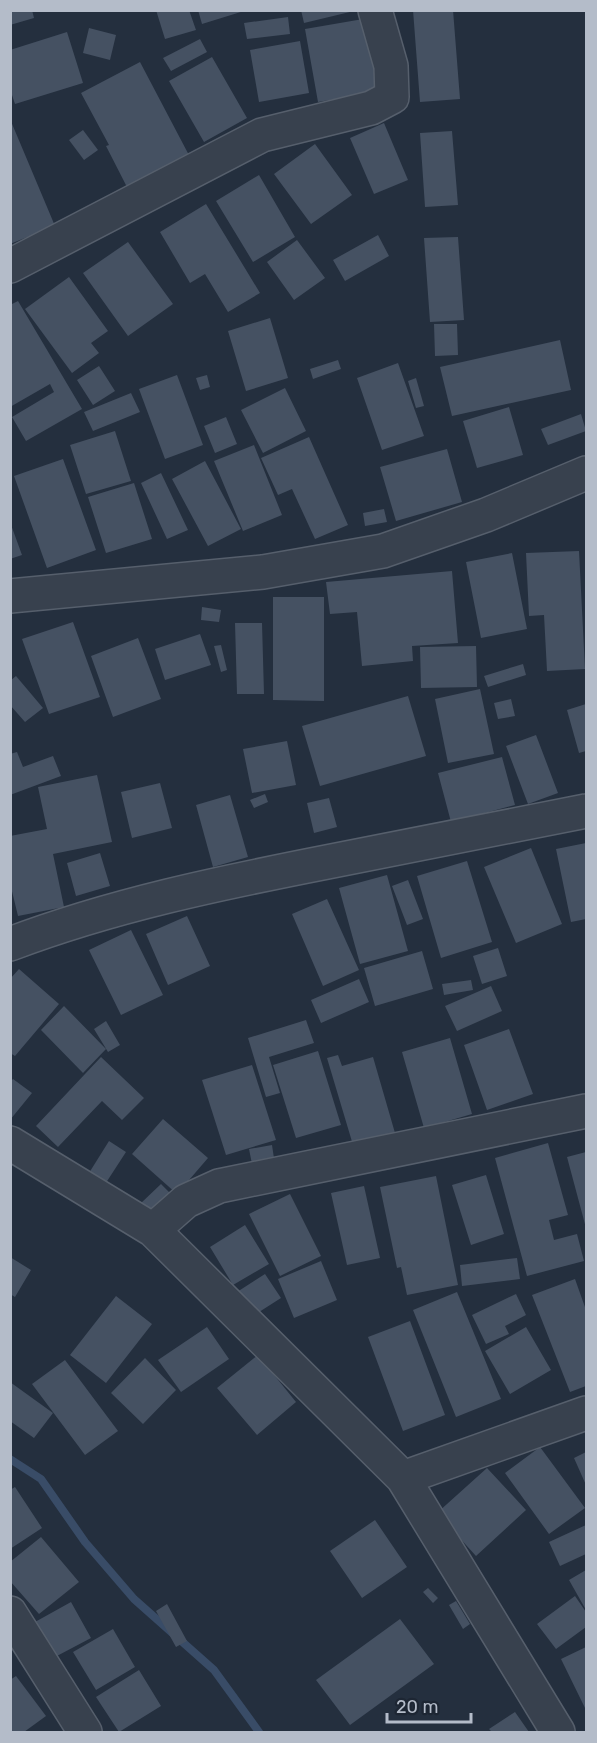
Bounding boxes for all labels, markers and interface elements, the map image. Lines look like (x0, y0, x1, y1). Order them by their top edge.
scale bar (387, 1686, 471, 1724)
text: 20 m (396, 1696, 438, 1718)

